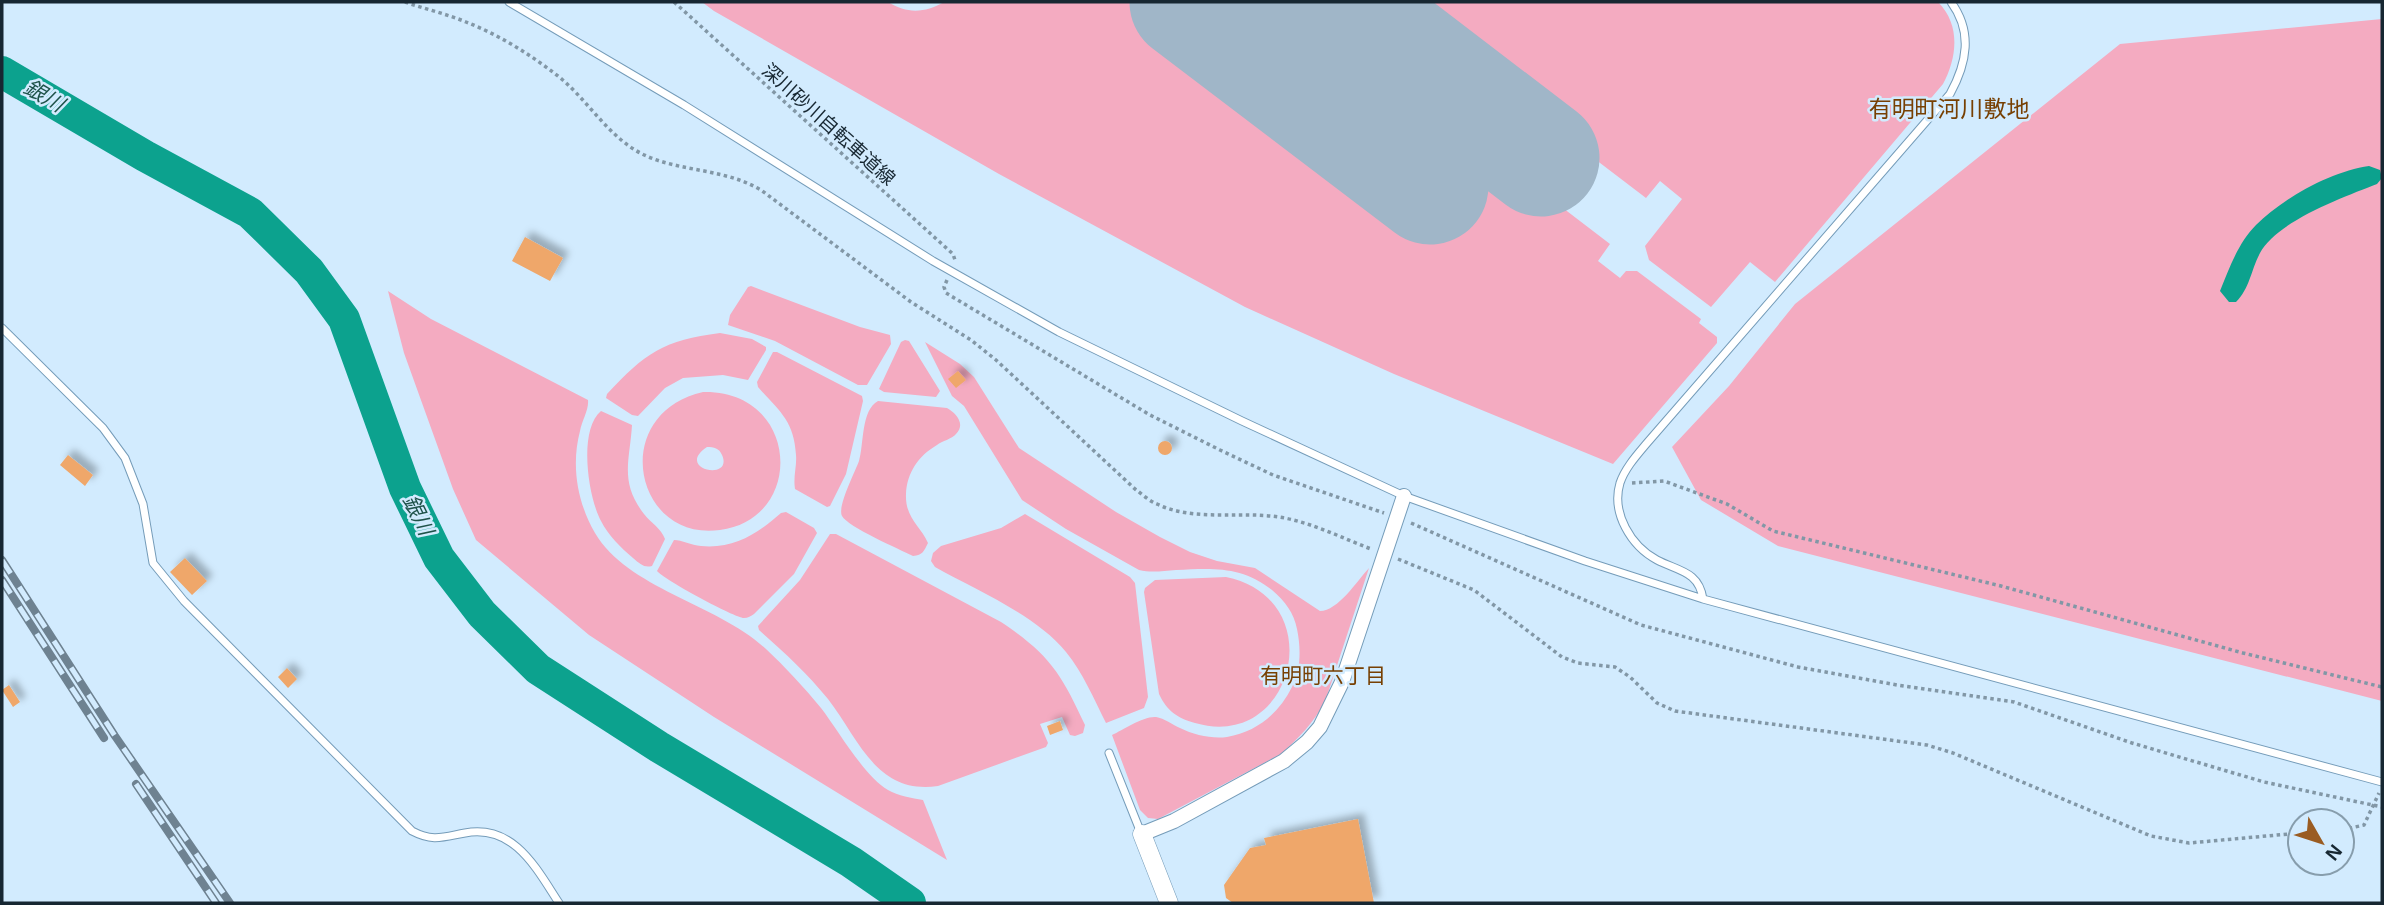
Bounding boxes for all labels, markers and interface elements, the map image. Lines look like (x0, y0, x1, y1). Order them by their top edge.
street label: 深川砂川自転車道線 (758, 59, 899, 189)
water label: 銀川 (20, 75, 70, 117)
district label: 有明町河川敷地 (1869, 96, 2030, 122)
water label: 銀川 (399, 491, 439, 540)
district label: 有明町六丁目 (1260, 664, 1386, 687)
north arrow (2286, 807, 2356, 877)
text: N (2321, 840, 2346, 864)

